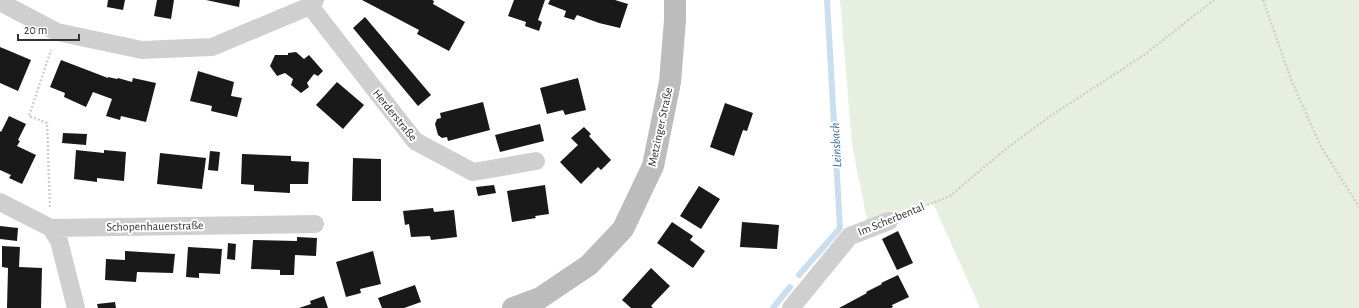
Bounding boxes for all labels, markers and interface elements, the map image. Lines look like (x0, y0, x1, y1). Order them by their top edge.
scale bar (18, 16, 79, 42)
text: 20 m (24, 24, 47, 36)
street label: Metzinger Straße (646, 86, 674, 168)
street label: Herderstraße (371, 87, 419, 143)
water label: Leinsbach (829, 122, 844, 168)
street label: Im Scherbental (856, 200, 926, 238)
street label: Schopenhauerstraße (106, 219, 204, 233)

